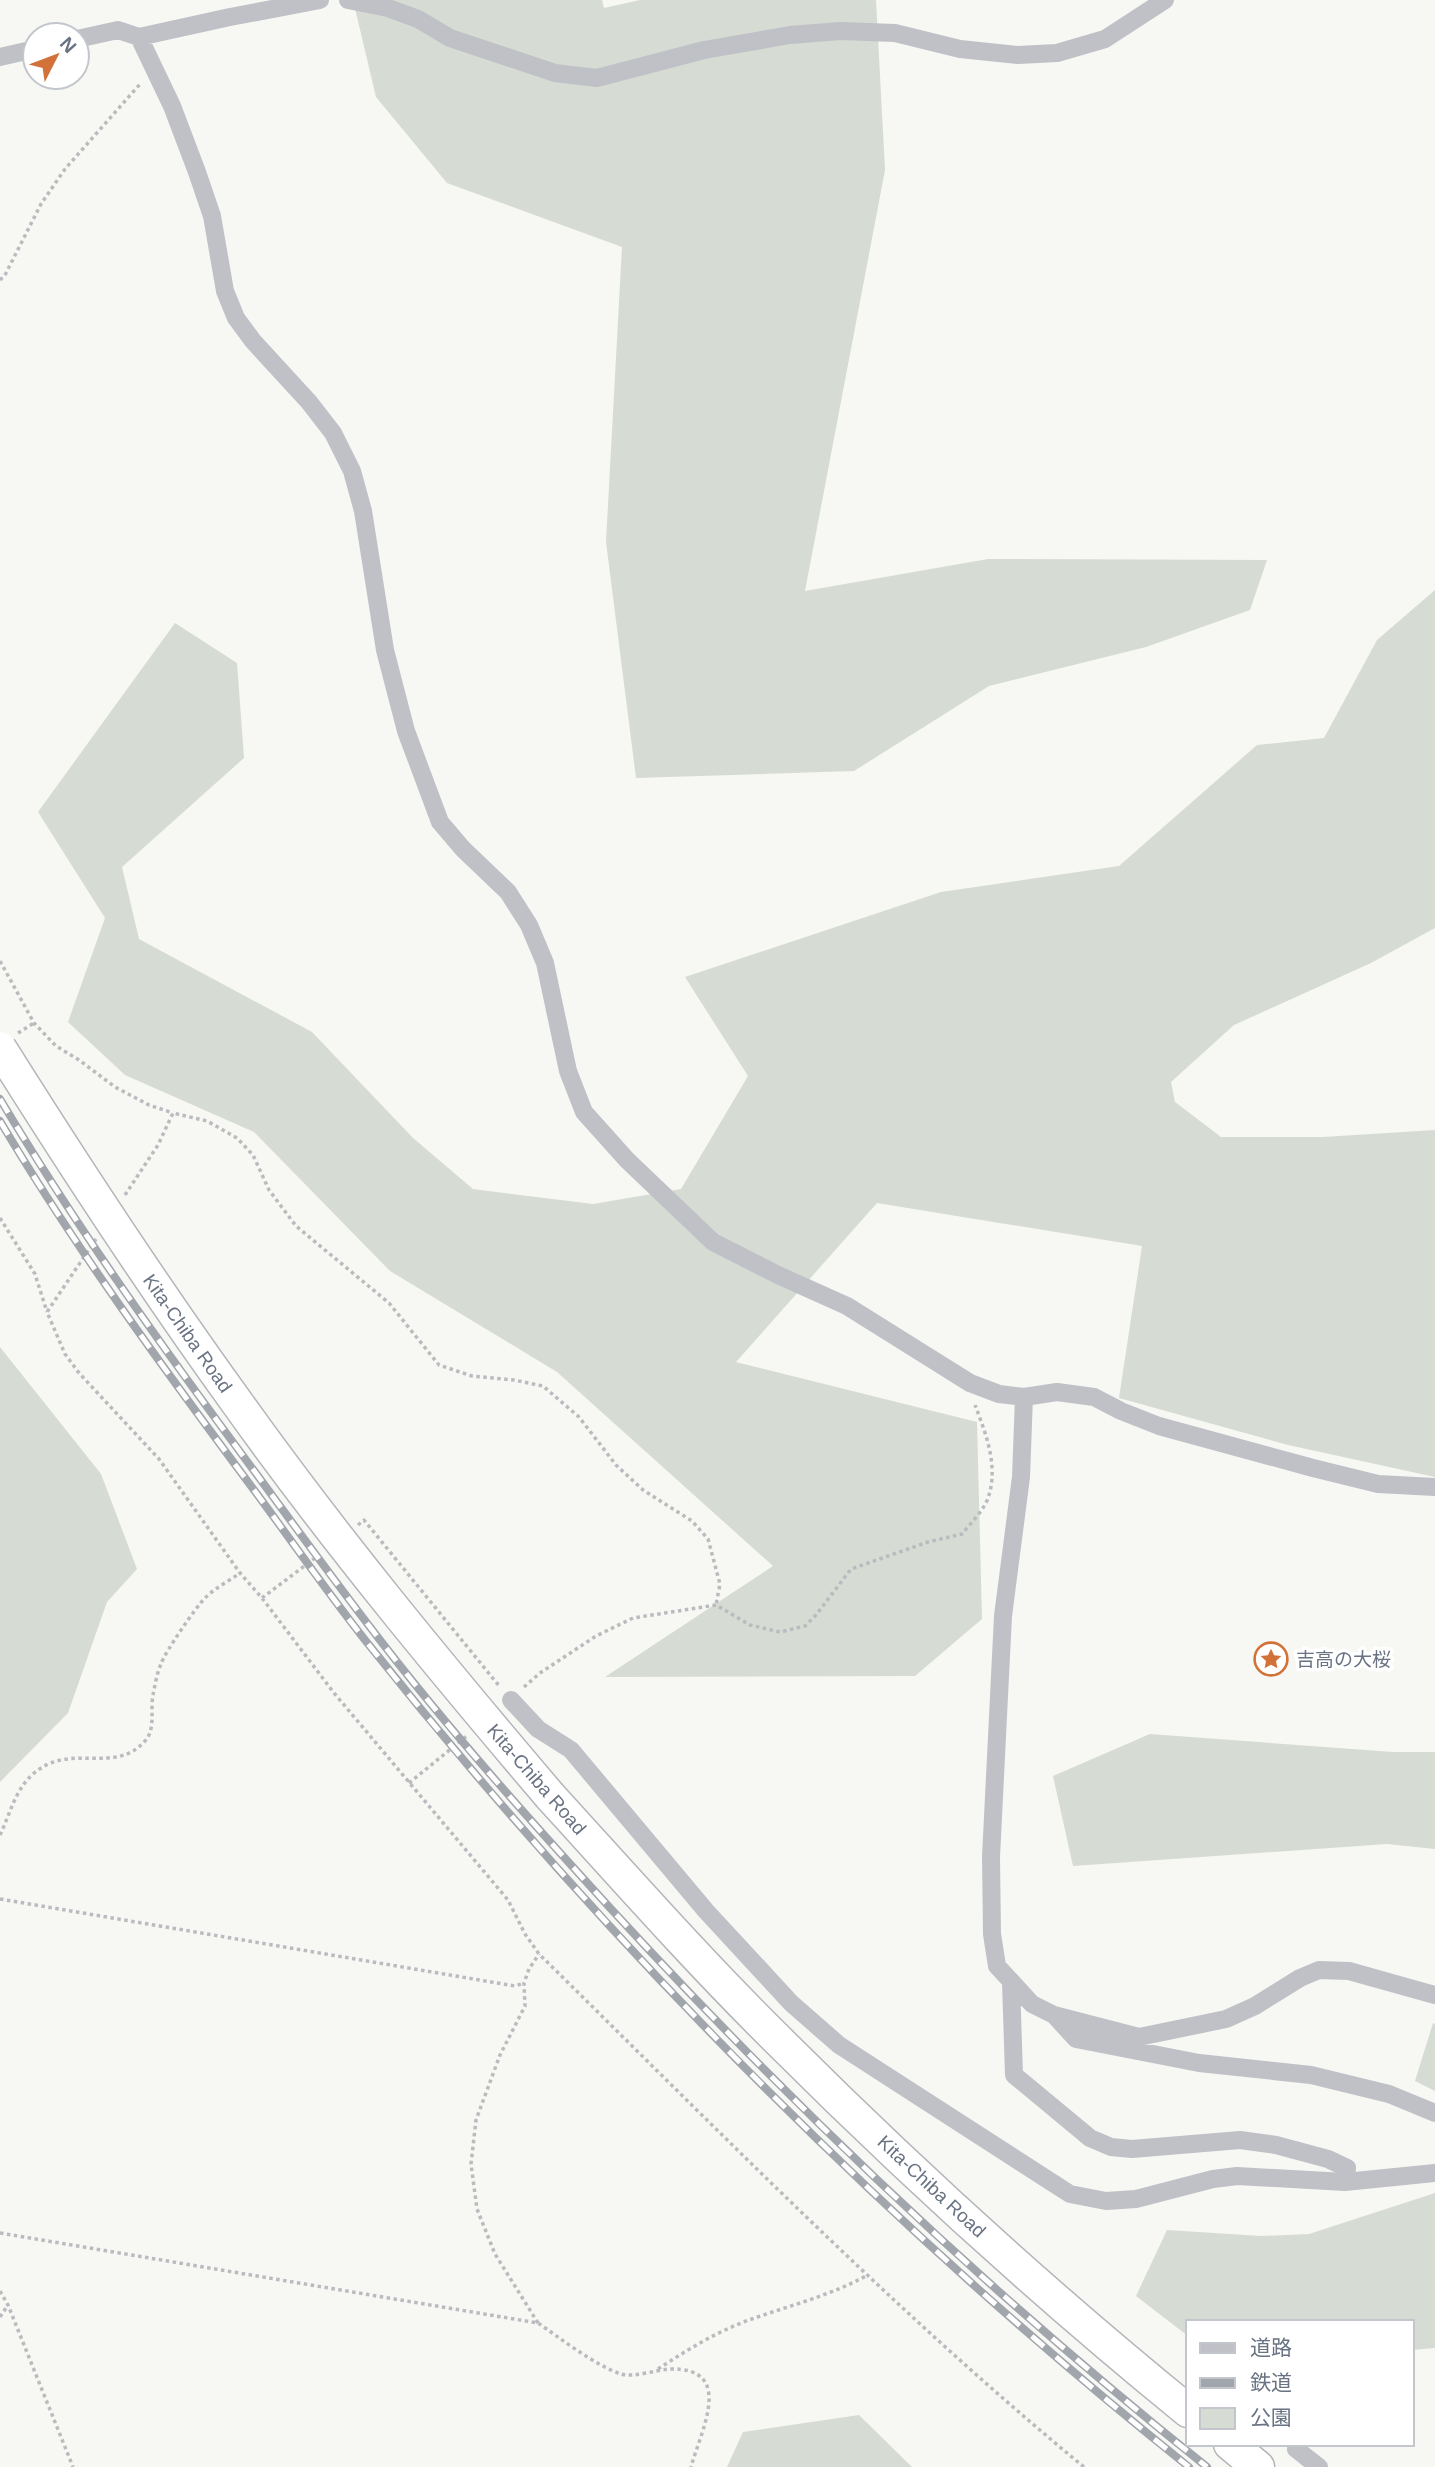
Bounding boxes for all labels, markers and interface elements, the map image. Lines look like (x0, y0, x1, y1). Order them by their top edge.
north arrow (21, 21, 91, 91)
text: N (56, 33, 81, 57)
street label: Kita-Chiba Road (139, 1270, 236, 1396)
place icon: 吉高の大桜 (1252, 1640, 1290, 1678)
place label: 吉高の大桜 (1296, 1649, 1391, 1670)
street label: Kita-Chiba Road (483, 1720, 590, 1839)
street label: Kita-Chiba Road (874, 2131, 990, 2242)
legend (1186, 2320, 1414, 2446)
text: 道路 (1250, 2336, 1292, 2359)
text: 鉄道 (1250, 2371, 1292, 2394)
text: 公園 (1250, 2406, 1292, 2429)

